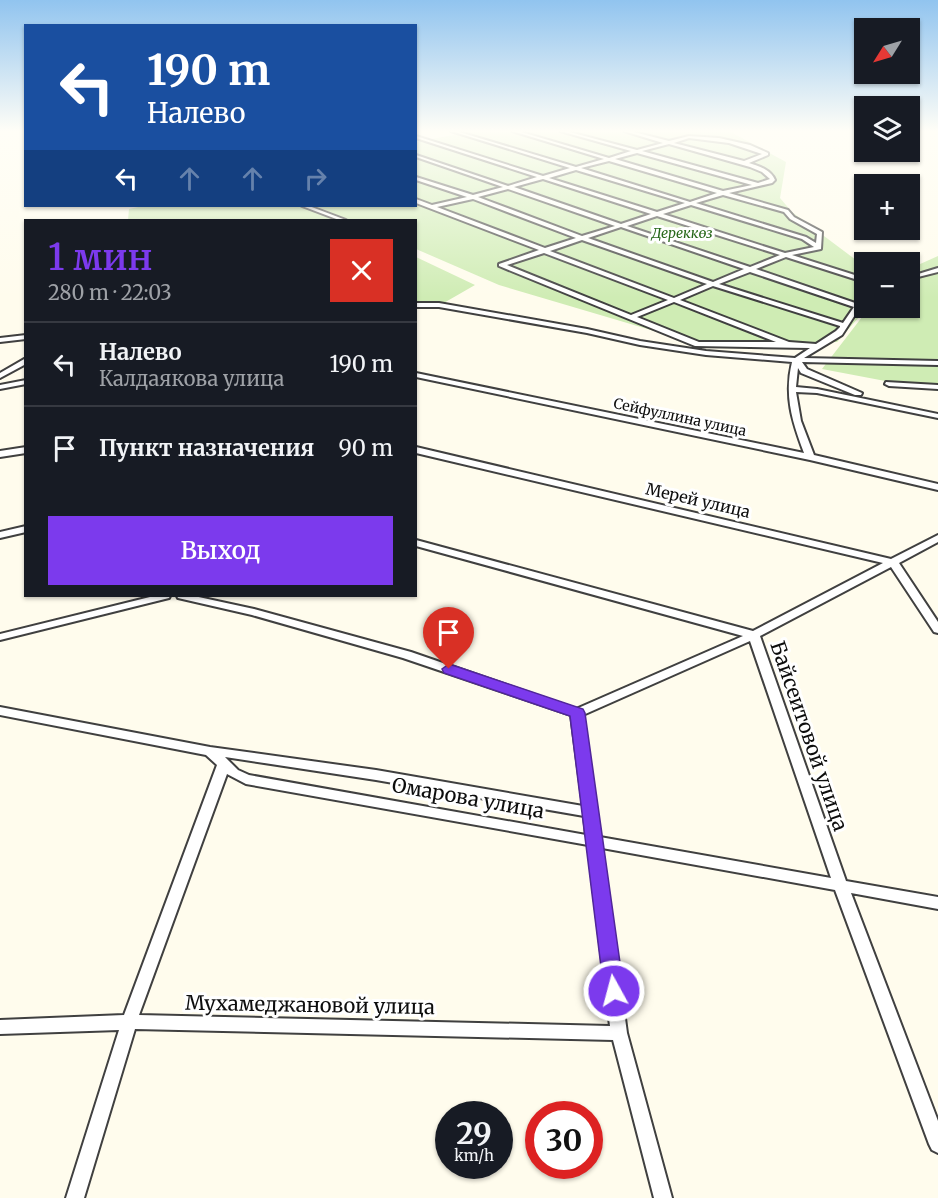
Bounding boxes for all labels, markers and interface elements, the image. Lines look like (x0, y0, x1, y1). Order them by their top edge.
north arrow (854, 18, 920, 84)
map controls (854, 18, 920, 318)
text: 190 m (147, 44, 270, 96)
icon: left (48, 48, 126, 126)
text: Налево (147, 96, 245, 130)
button: layers (854, 96, 920, 162)
icon: left (110, 162, 143, 195)
icon: ahead (173, 162, 206, 195)
icon: ahead (236, 162, 269, 195)
icon: right (299, 162, 332, 195)
button: + (854, 174, 920, 240)
park label: Дереккөз (650, 224, 713, 242)
text: 1 мин (48, 235, 152, 280)
button: close (330, 239, 393, 302)
button: − (854, 252, 920, 318)
text: 280 m · 22:03 (48, 280, 172, 305)
text: Налево (99, 338, 182, 366)
icon: left (48, 348, 81, 381)
text: 190 m (330, 350, 393, 378)
text: Калдаякова улица (99, 366, 284, 391)
street label: Сейфуллина улица (612, 394, 749, 440)
icon: arrive (48, 432, 81, 465)
text: Пункт назначения (99, 434, 314, 462)
text: 90 m (338, 434, 393, 462)
street label: Мерей улица (644, 478, 753, 522)
button: Выход (48, 516, 393, 585)
pin (423, 607, 474, 669)
icon: arrive (432, 616, 465, 649)
street label: Байсеитовой улица (765, 638, 854, 834)
street label: Омарова улица (390, 772, 546, 823)
position arrow (582, 959, 646, 1023)
street label: Мухамеджановой улица (185, 990, 435, 1019)
speed limit sign: 30 (525, 1101, 603, 1179)
text: 29 (456, 1114, 492, 1152)
text: km/h (454, 1146, 494, 1165)

